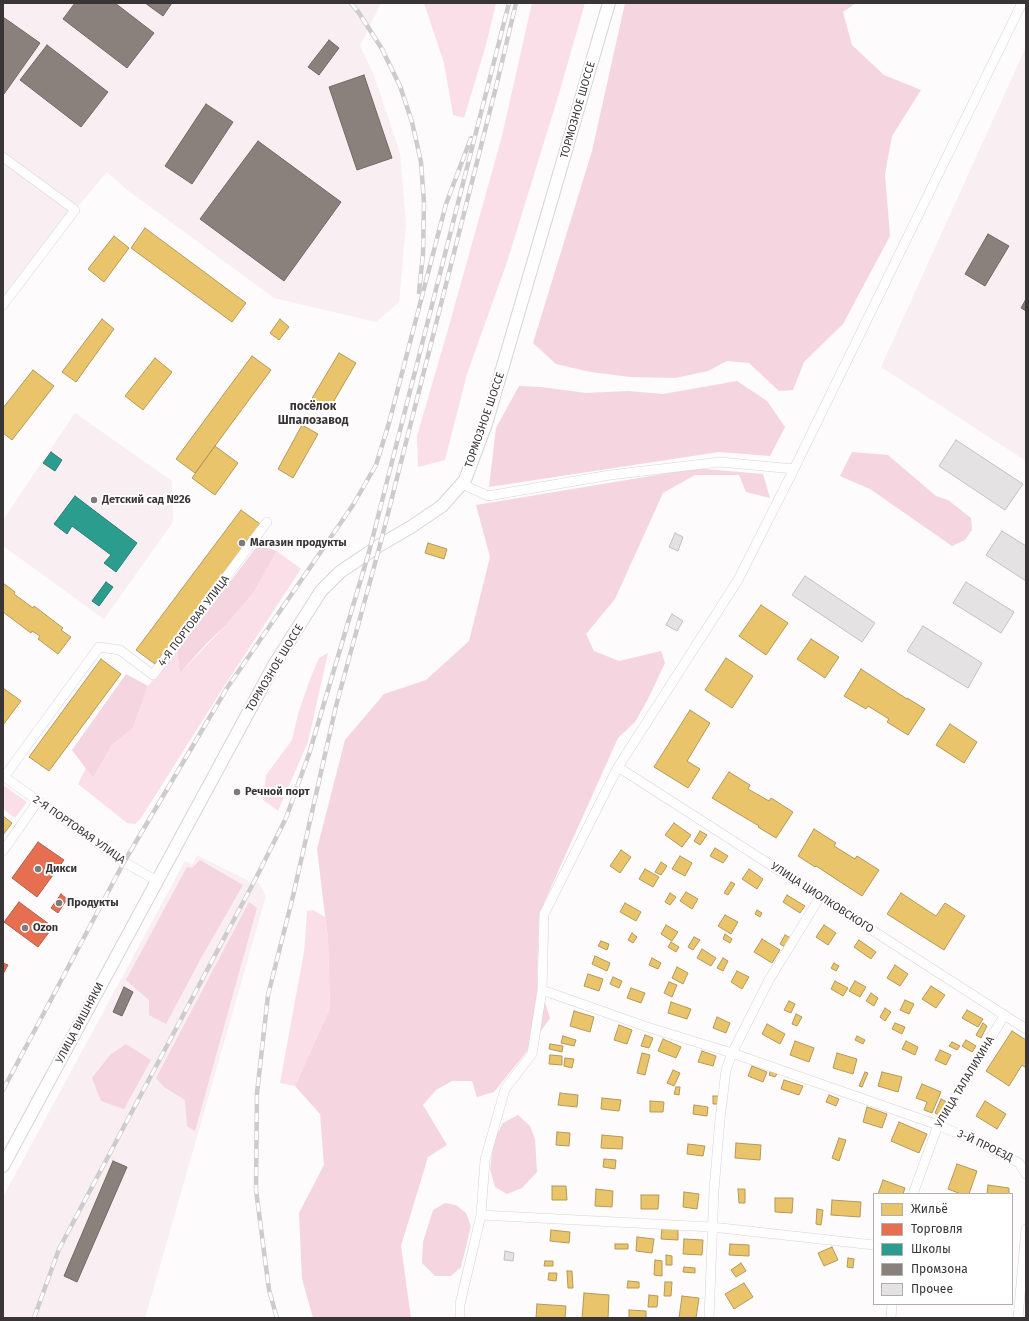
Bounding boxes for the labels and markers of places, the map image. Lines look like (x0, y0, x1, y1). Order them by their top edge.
place label: Детский сад №26 (102, 493, 191, 507)
marker: Детский сад №26 (89, 495, 99, 505)
place label: Магазин продукты (250, 536, 347, 550)
marker: Магазин продукты (237, 538, 247, 548)
place label: Речной порт (245, 785, 310, 799)
marker: Речной порт (232, 787, 242, 797)
place label: Дикси (46, 862, 77, 876)
marker: Дикси (33, 864, 43, 874)
place label: Продукты (67, 896, 119, 910)
marker: Продукты (54, 898, 64, 908)
place label: Ozon (33, 921, 58, 935)
marker: Ozon (20, 923, 30, 933)

